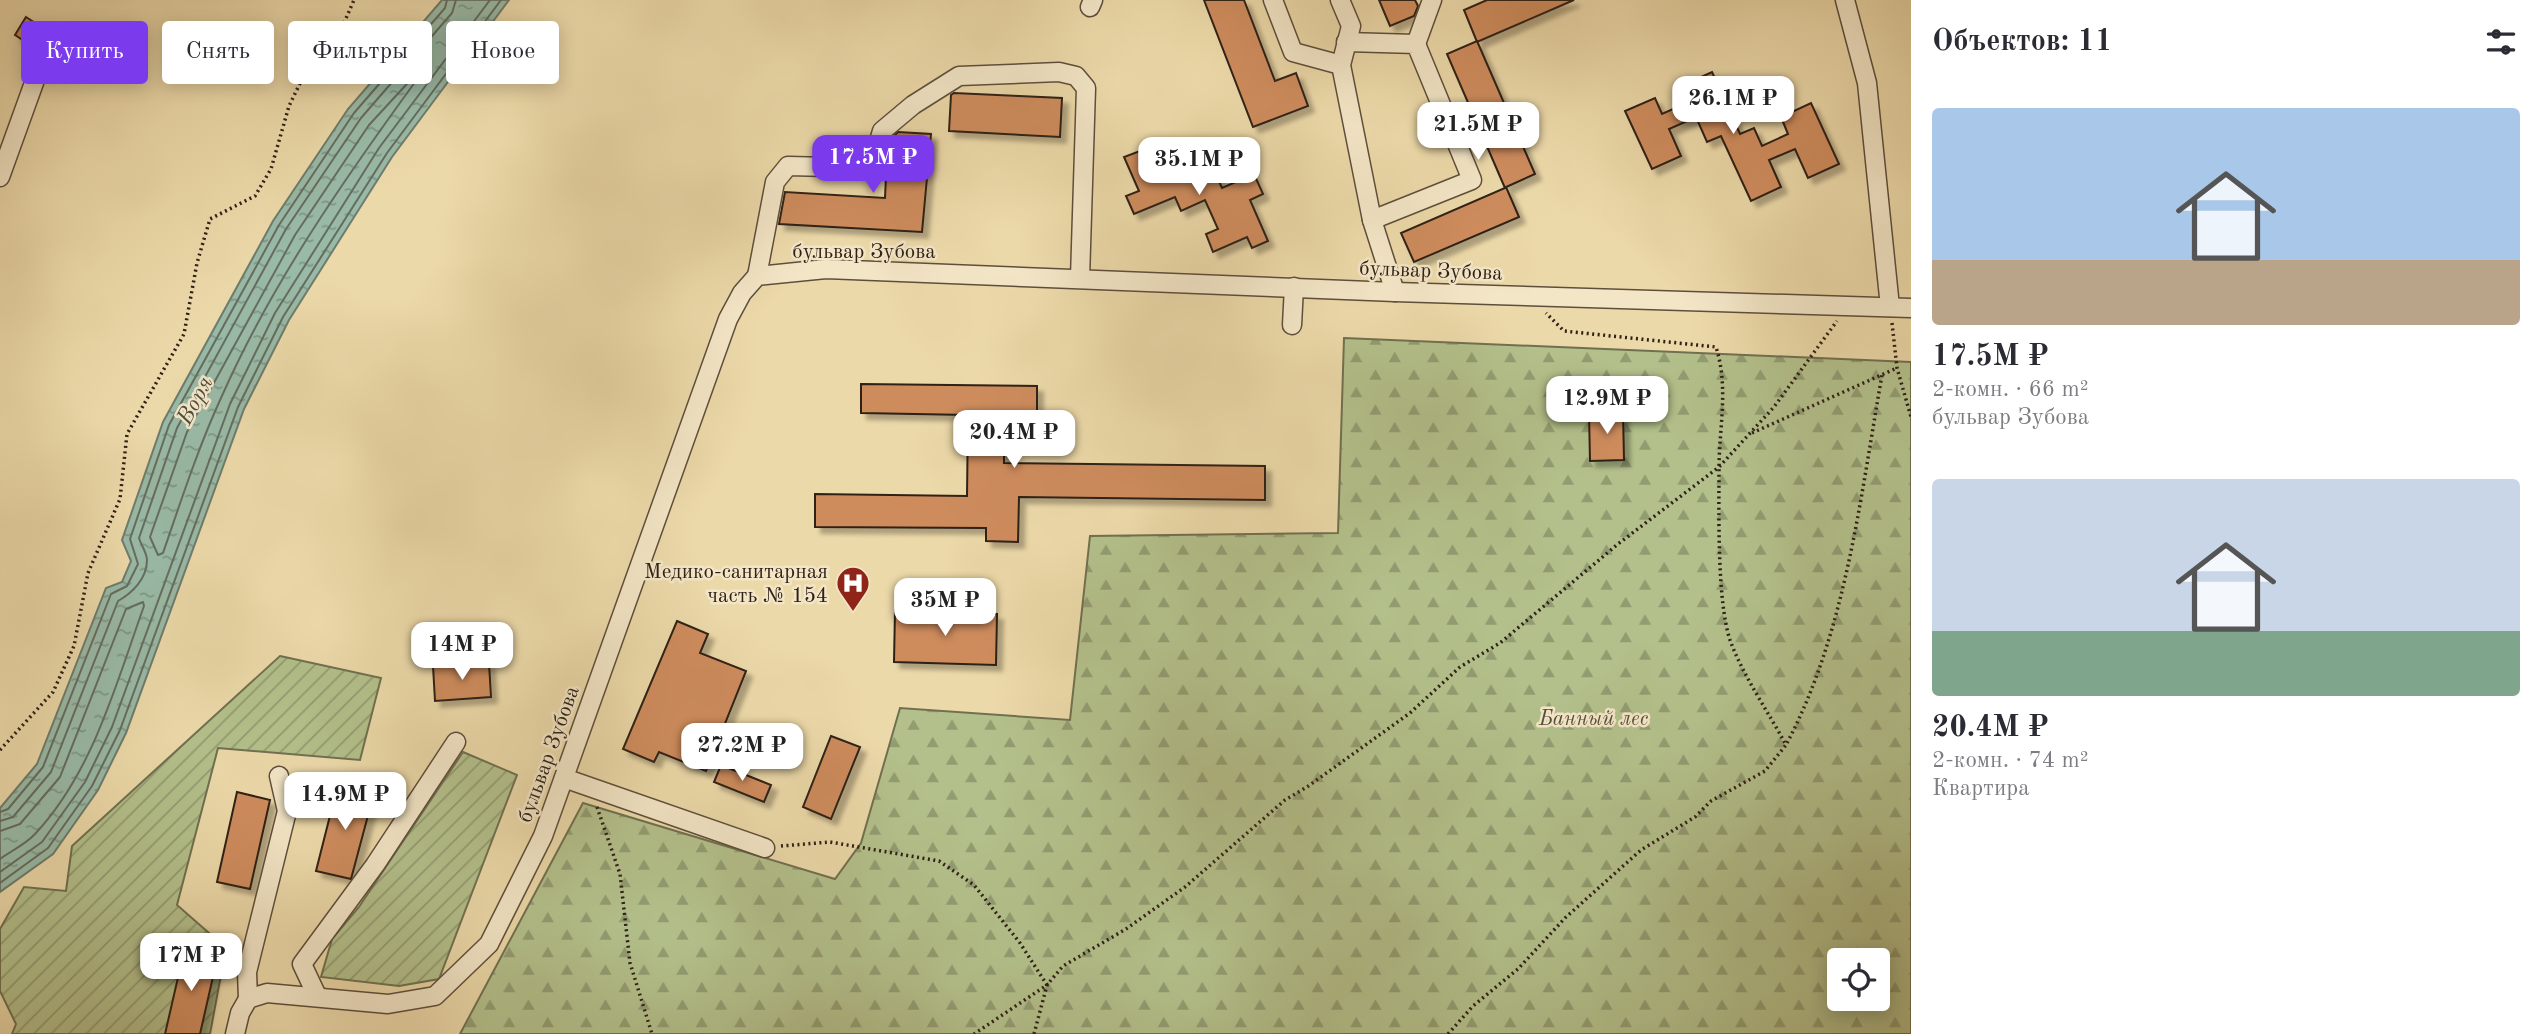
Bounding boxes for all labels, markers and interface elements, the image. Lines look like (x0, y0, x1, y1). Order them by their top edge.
chip: Купить (21, 21, 148, 84)
chip: Снять (162, 21, 274, 84)
chip: Фильтры (288, 21, 432, 84)
chip: Новое (446, 21, 559, 84)
icon: filters (2482, 23, 2520, 61)
text: Объектов: 11 (1932, 27, 2112, 57)
pin: 26.1M ₽ (1668, 76, 1798, 136)
text: 26.1M ₽ (1688, 87, 1778, 110)
pin: 21.5M ₽ (1413, 102, 1543, 162)
text: 21.5M ₽ (1433, 113, 1523, 136)
pin: 17.5M ₽ (808, 136, 938, 195)
pin: 35.1M ₽ (1134, 138, 1264, 197)
text: 17.5M ₽ (828, 146, 918, 169)
text: 35.1M ₽ (1154, 148, 1244, 171)
icon: home (2163, 153, 2289, 279)
street label: бульвар Зубова (792, 242, 936, 263)
street label: бульвар Зубова (1359, 259, 1503, 284)
text: 17.5M ₽ (1932, 342, 2049, 372)
water label: Воря (173, 373, 218, 430)
pin: 12.9M ₽ (1542, 376, 1672, 436)
text: 2-комн. · 66 m² (1932, 378, 2089, 401)
text: 12.9M ₽ (1562, 387, 1652, 410)
text: бульвар Зубова (1932, 406, 2089, 429)
pin: 20.4M ₽ (949, 410, 1079, 470)
text: 20.4M ₽ (969, 421, 1059, 444)
icon: home (2163, 524, 2289, 650)
place label: Медико-санитарная часть № 154 (644, 562, 828, 607)
hospital icon: Медико-санитарная часть № 154 (834, 564, 872, 613)
pin: 35M ₽ (896, 578, 994, 638)
text: 35M ₽ (910, 589, 980, 612)
pin: 14M ₽ (413, 622, 511, 682)
text: 14M ₽ (427, 633, 497, 656)
street label: бульвар Зубова (515, 684, 584, 826)
park label: Банный лес (1538, 709, 1649, 730)
text: 20.4M ₽ (1932, 713, 2049, 743)
pin: 27.2M ₽ (677, 724, 807, 783)
text: 27.2M ₽ (697, 734, 787, 757)
text: 2-комн. · 74 m² (1932, 749, 2089, 772)
pin: 14.9M ₽ (280, 772, 410, 832)
text: Квартира (1932, 777, 2030, 800)
text: 14.9M ₽ (300, 783, 390, 806)
pin: 17M ₽ (142, 934, 240, 993)
text: 17M ₽ (156, 944, 226, 967)
map controls (1827, 948, 1890, 1011)
button: locate (1827, 948, 1890, 1011)

